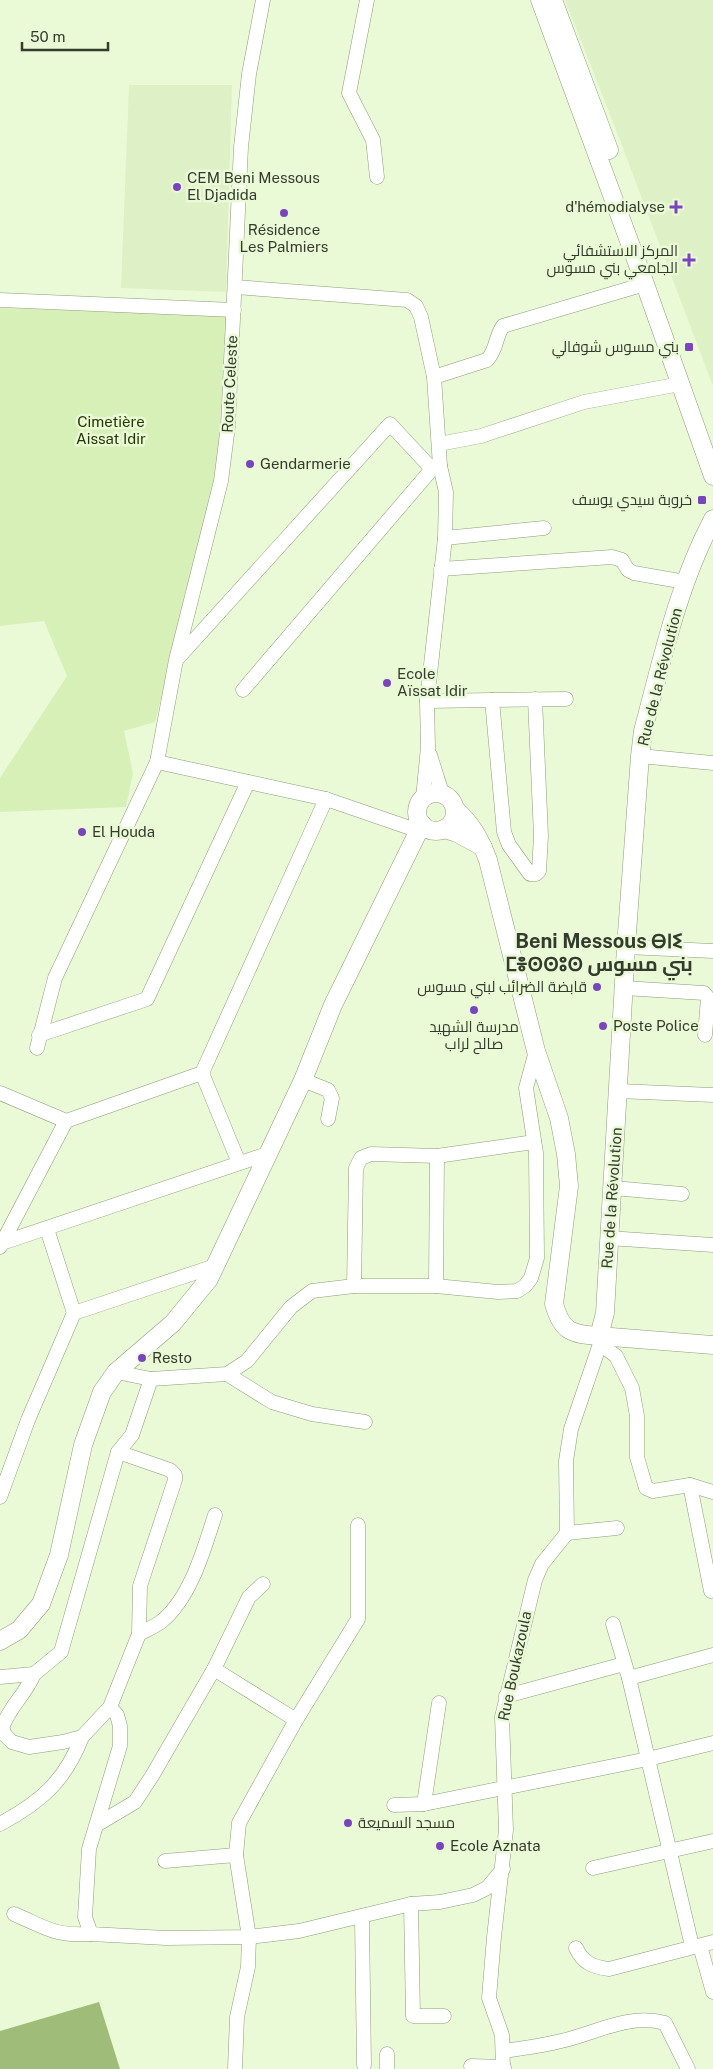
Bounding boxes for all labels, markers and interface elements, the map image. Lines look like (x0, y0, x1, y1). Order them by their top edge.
scale bar (22, 20, 109, 52)
text: 50 m (30, 28, 65, 45)
place label: CEM Beni Messous El Djadida (187, 169, 320, 203)
marker: CEM Beni Messous El Djadida (171, 181, 183, 193)
place label: d'hémodialyse (565, 198, 665, 215)
marker: d'hémodialyse (669, 200, 683, 214)
marker: Résidence Les Palmiers (278, 207, 290, 219)
place label: Résidence Les Palmiers (240, 221, 328, 255)
place label: المركز الاستشفائي الجامعي بني مسوس (547, 242, 678, 280)
marker: المركز الاستشفائي الجامعي بني مسوس (682, 253, 696, 267)
street label: Route Celeste (218, 335, 241, 433)
place label: بني مسوس شوفالي (552, 338, 679, 359)
marker: بني مسوس شوفالي (683, 341, 695, 353)
park label: Cimetière Aissat Idir (76, 413, 146, 447)
place label: Gendarmerie (260, 455, 351, 472)
marker: Gendarmerie (244, 458, 256, 470)
place label: خروبة سيدي يوسف (572, 491, 692, 512)
marker: خروبة سيدي يوسف (696, 494, 708, 506)
street label: Rue de la Révolution (634, 606, 685, 748)
place label: Ecole Aïssat Idir (397, 665, 468, 699)
marker: Ecole Aïssat Idir (381, 677, 393, 689)
place label: El Houda (92, 823, 155, 840)
marker: El Houda (76, 826, 88, 838)
district label: Beni Messous ⴱⵏⵉ ⵎⴻⵙⵙⵓⵙ بني مسوس (505, 929, 693, 981)
place label: قابضة الضرائب لبني مسوس (417, 978, 587, 999)
marker: قابضة الضرائب لبني مسوس (591, 981, 603, 993)
marker: مدرسة الشهيد صالح لراب (468, 1004, 480, 1016)
place label: Poste Police (613, 1017, 699, 1034)
place label: مدرسة الشهيد صالح لراب (429, 1018, 519, 1055)
marker: Poste Police (597, 1020, 609, 1032)
street label: Rue de la Révolution (598, 1127, 625, 1269)
place label: Resto (152, 1349, 192, 1366)
marker: Resto (136, 1352, 148, 1364)
street label: Rue Boukazoula (495, 1609, 534, 1722)
place label: مسجد السميعة (358, 1814, 455, 1831)
marker: مسجد السميعة (342, 1817, 354, 1829)
place label: Ecole Aznata (450, 1837, 541, 1854)
marker: Ecole Aznata (434, 1840, 446, 1852)

